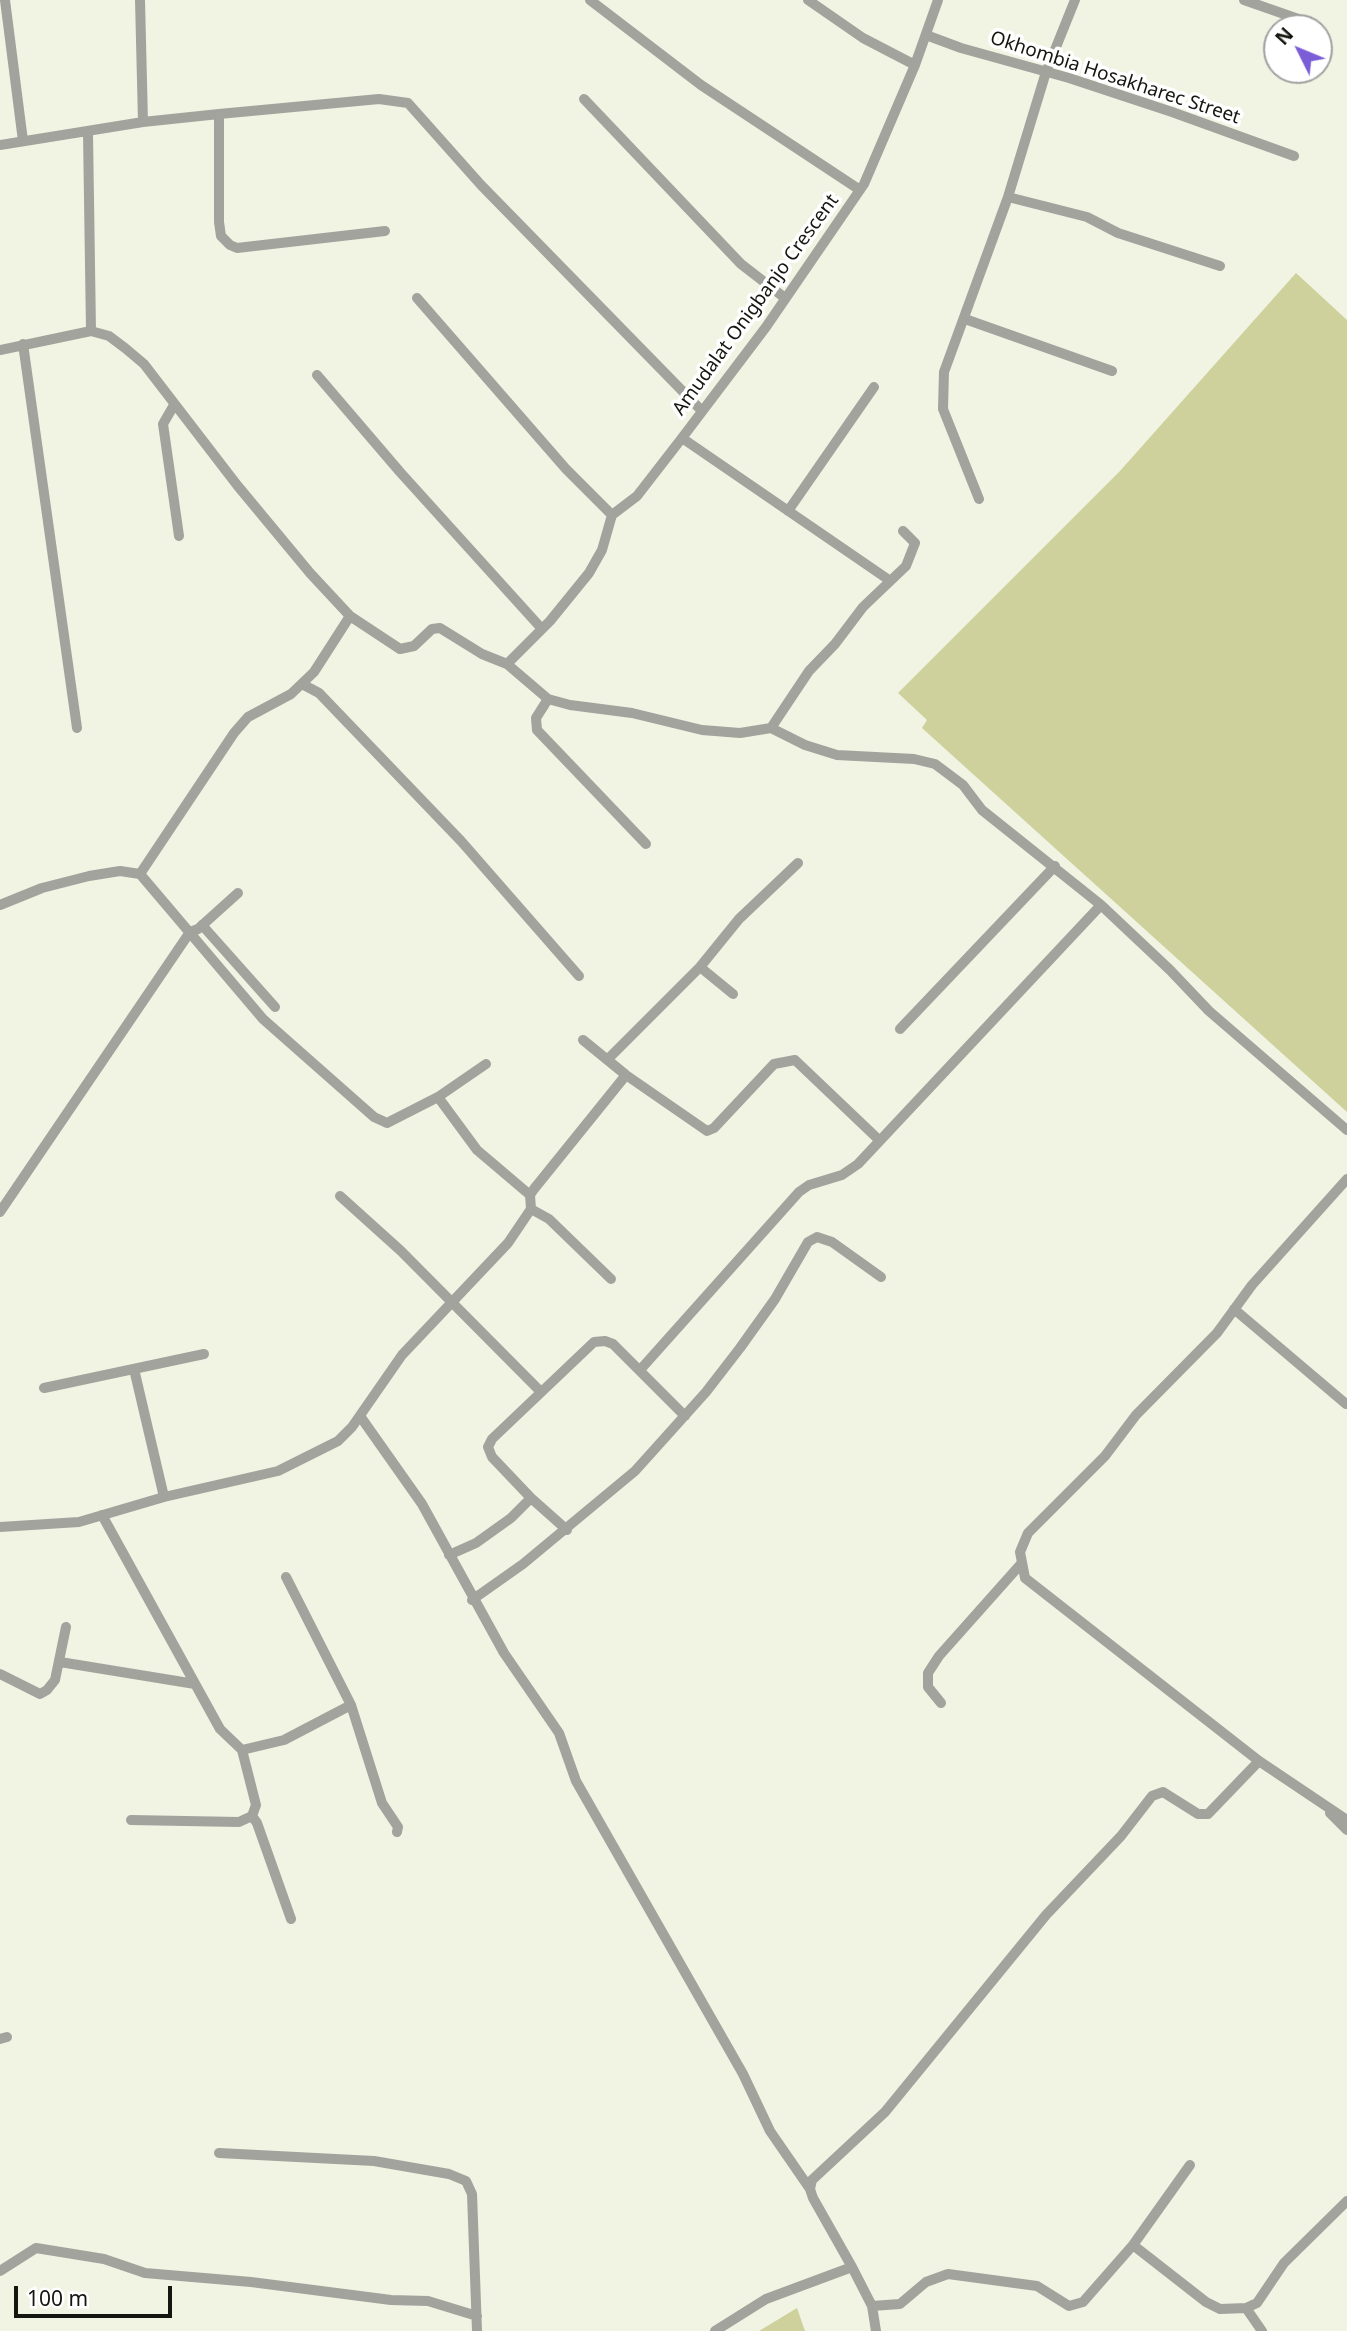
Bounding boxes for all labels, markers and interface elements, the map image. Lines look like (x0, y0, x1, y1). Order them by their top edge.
north arrow (1263, 14, 1333, 84)
text: N (1269, 22, 1299, 51)
street label: Okhombia Hosakharec Street (987, 27, 1243, 129)
street label: Amudalat Onigbanjo Crescent (668, 190, 844, 420)
scale bar (18, 2272, 175, 2316)
text: 100 m (27, 2284, 88, 2312)

